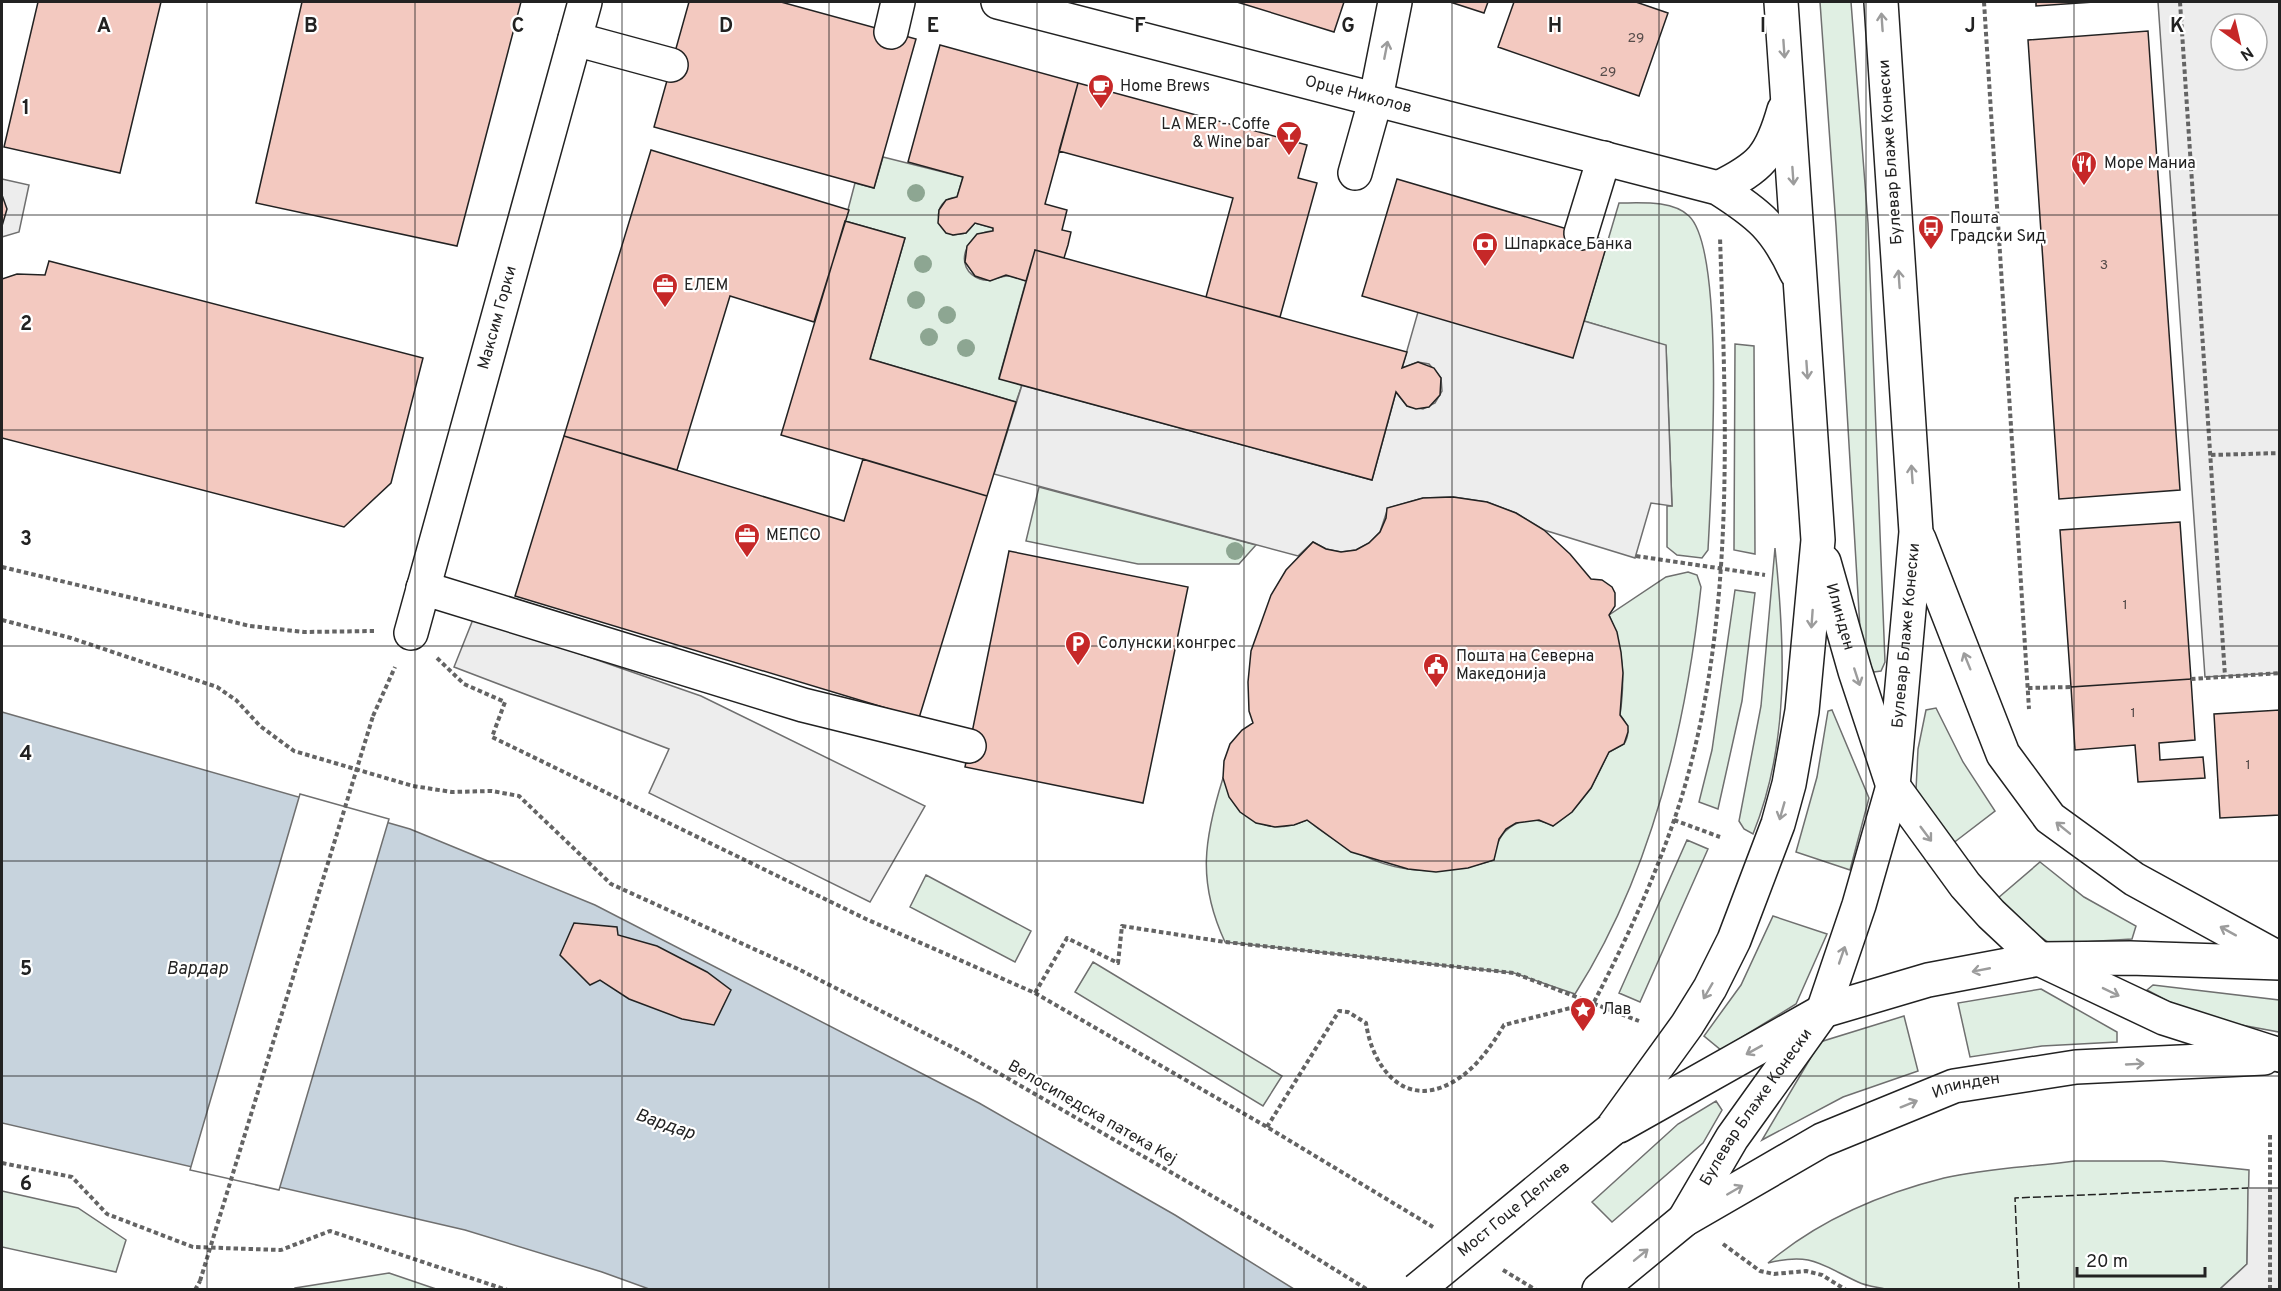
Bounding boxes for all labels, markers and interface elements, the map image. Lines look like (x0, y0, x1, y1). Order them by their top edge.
one-way arrow (1876, 12, 1887, 32)
north arrow (2209, 12, 2269, 72)
text: A (97, 14, 111, 40)
text: B (304, 14, 318, 40)
text: C (512, 14, 524, 40)
text: D (719, 14, 733, 40)
text: E (927, 14, 939, 40)
text: F (1134, 14, 1146, 40)
text: G (1341, 14, 1355, 40)
text: H (1548, 14, 1562, 40)
text: I (1760, 14, 1766, 40)
text: J (1964, 14, 1976, 40)
text: K (2170, 14, 2184, 40)
house number: 29 (1628, 30, 1644, 47)
one-way arrow (1779, 39, 1790, 59)
one-way arrow (1381, 40, 1392, 60)
text: N (2236, 41, 2257, 64)
street label: Булевар Блаже Конески (1875, 59, 1907, 245)
house number: 29 (1600, 64, 1616, 81)
cafe icon: Home Brews (1086, 72, 1116, 110)
street label: Орце Николов (1303, 72, 1414, 118)
place label: Home Brews (1120, 77, 1210, 97)
text: 1 (22, 96, 30, 122)
place label: LA MER - Coffe & Wine bar (1161, 115, 1270, 153)
bar icon: LA MER - Coffe & Wine bar (1274, 119, 1304, 157)
restaurant icon: Море Маниа (2069, 149, 2099, 187)
place label: Море Маниа (2104, 154, 2196, 174)
one-way arrow (1788, 165, 1799, 185)
place label: Пошта Градски Sид (1950, 209, 2046, 247)
bus stop icon: Пошта Градски Sид (1916, 213, 1946, 251)
bank icon: Шпаркасе Банка (1470, 230, 1500, 268)
place label: Шпаркасе Банка (1504, 235, 1632, 255)
house number: 3 (2100, 257, 2108, 274)
street label: Максим Горки (474, 264, 522, 372)
one-way arrow (1893, 270, 1904, 290)
office icon: ЕЛЕМ (650, 271, 680, 309)
place label: ЕЛЕМ (684, 276, 728, 296)
text: 2 (20, 312, 32, 338)
one-way arrow (1802, 360, 1813, 380)
one-way arrow (1906, 464, 1917, 484)
office icon: МЕПСО (732, 521, 762, 559)
place label: МЕПСО (766, 526, 821, 546)
text: 3 (20, 527, 32, 553)
street label: Булевар Блаже Конески (1888, 542, 1925, 729)
street label: Илинден (1821, 581, 1859, 653)
house number: 1 (2122, 597, 2128, 614)
one-way arrow (1806, 609, 1817, 628)
parking icon: Солунски конгрес (1063, 629, 1093, 667)
place label: Солунски конгрес (1098, 634, 1236, 654)
place label: Пошта на Северна Македонија (1456, 647, 1594, 685)
public building icon: Пошта на Северна Македонија (1421, 651, 1451, 689)
one-way arrow (1961, 653, 1972, 671)
one-way arrow (1852, 667, 1863, 686)
house number: 1 (2130, 705, 2136, 722)
text: 4 (20, 742, 32, 768)
house number: 1 (2245, 757, 2251, 774)
one-way arrow (1776, 801, 1787, 820)
one-way arrow (2055, 822, 2071, 835)
one-way arrow (1920, 826, 1933, 842)
one-way arrow (2220, 924, 2237, 936)
one-way arrow (1837, 946, 1848, 965)
text: 5 (20, 957, 32, 983)
water label: Вардар (166, 958, 228, 981)
one-way arrow (1972, 965, 1992, 976)
one-way arrow (1702, 982, 1714, 999)
one-way arrow (2102, 987, 2120, 999)
place icon: Лав (1568, 995, 1598, 1033)
place label: Лав (1602, 1000, 1631, 1020)
street label: Булевар Блаже Конески (1696, 1025, 1817, 1190)
one-way arrow (1746, 1044, 1763, 1056)
street label: Велосипедска патека Кеј (1004, 1056, 1180, 1170)
one-way arrow (2124, 1059, 2144, 1070)
street label: Илинден (1929, 1069, 2001, 1104)
one-way arrow (1900, 1098, 1918, 1109)
water label: Вардар (632, 1104, 698, 1146)
street label: Мост Гоце Делчев (1454, 1158, 1574, 1262)
text: 6 (20, 1172, 32, 1198)
one-way arrow (1726, 1184, 1743, 1196)
scale bar (2077, 1240, 2204, 1278)
one-way arrow (1633, 1248, 1649, 1261)
text: 20 m (2086, 1251, 2128, 1274)

